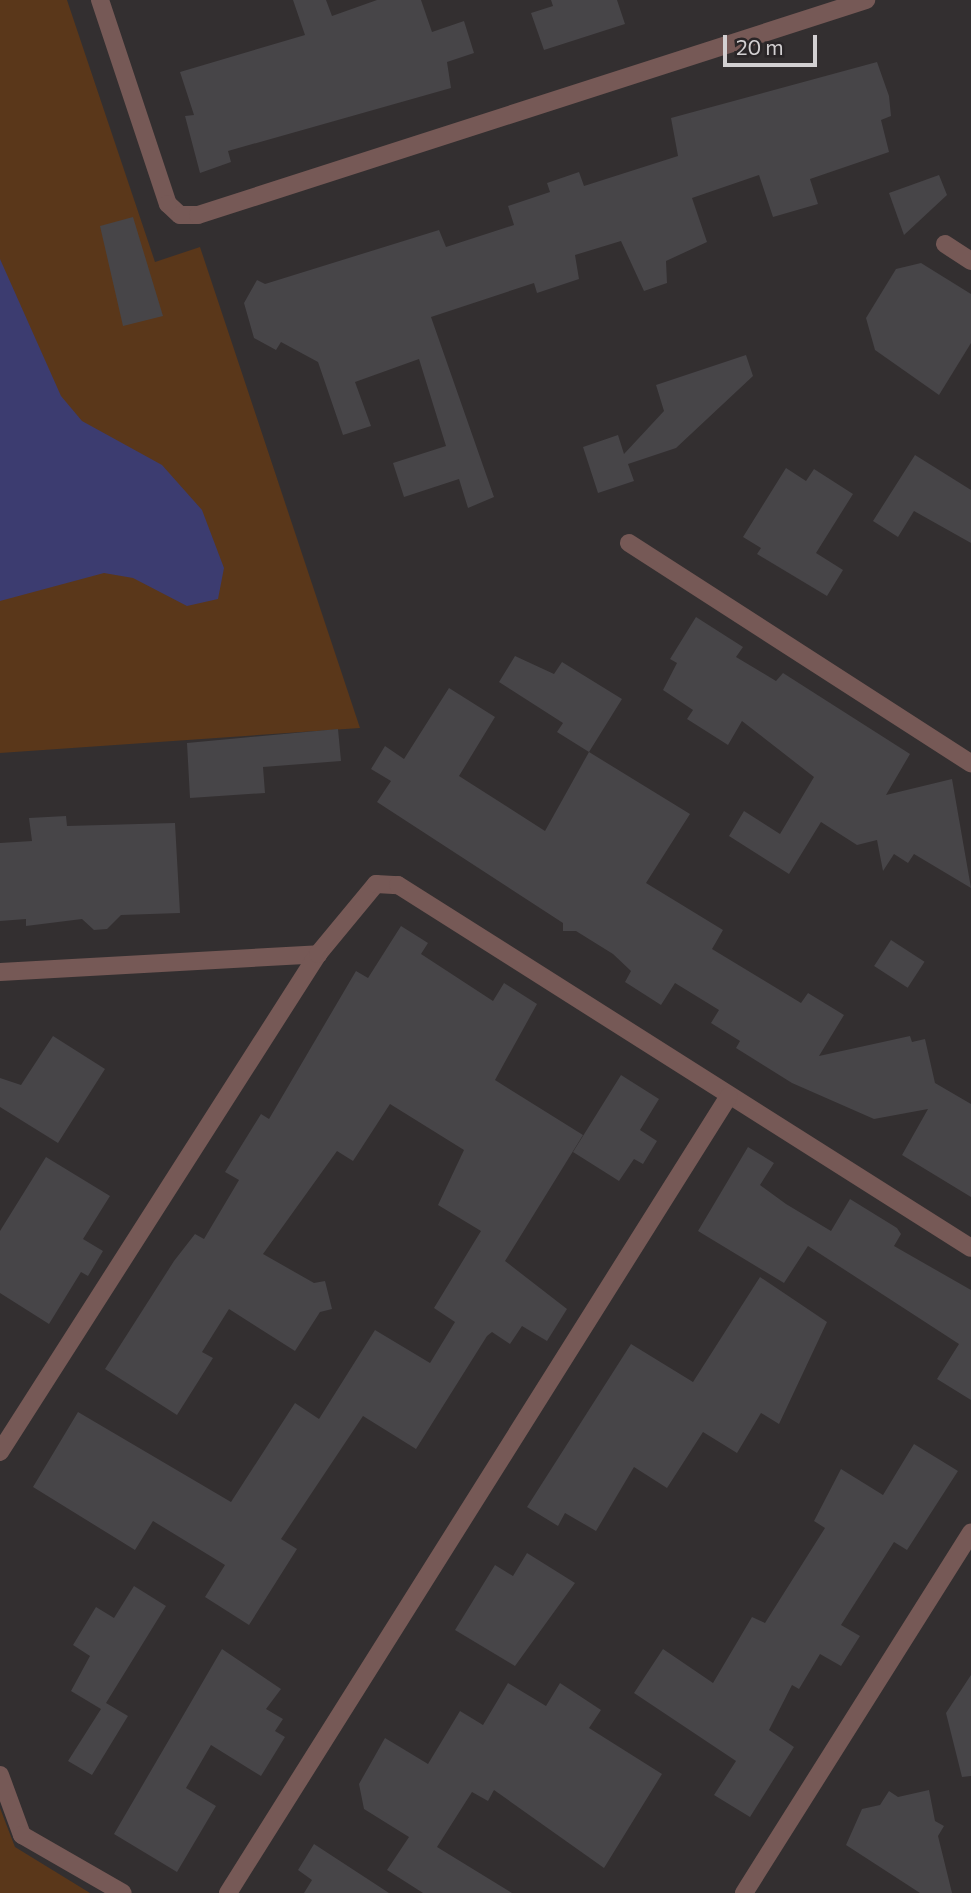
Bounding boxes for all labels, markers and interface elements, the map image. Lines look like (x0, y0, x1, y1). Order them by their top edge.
scale bar (726, 21, 820, 65)
text: 20 m (736, 34, 784, 59)

